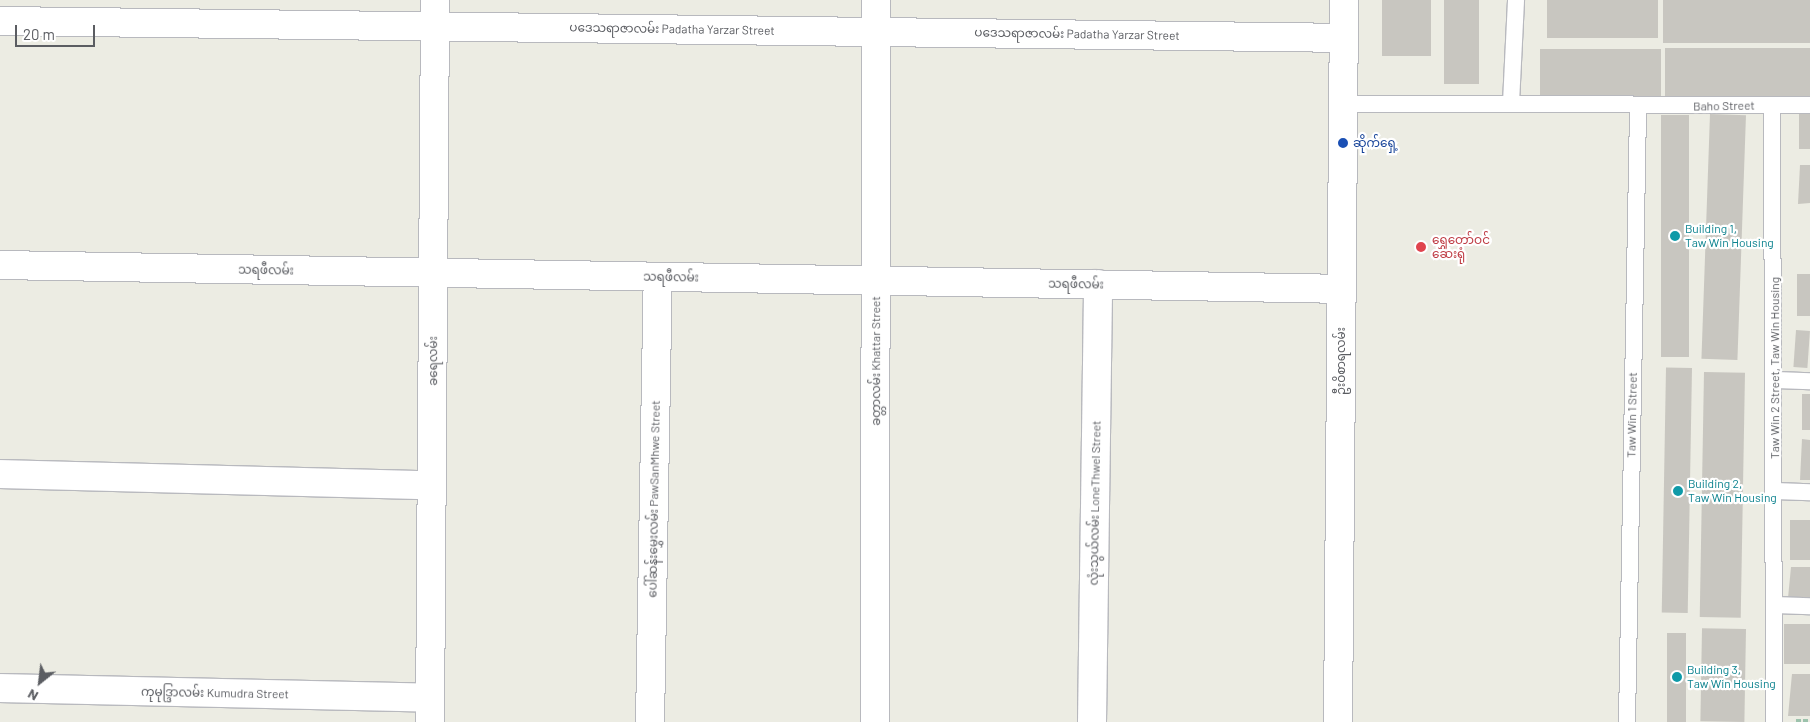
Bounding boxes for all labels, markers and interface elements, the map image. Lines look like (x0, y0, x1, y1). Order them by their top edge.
scale bar (18, 15, 98, 47)
street label: ပဒေသရာဇာလမ်း Padatha Yarzar Street (569, 20, 775, 38)
text: 20 m (23, 25, 55, 43)
street label: ပဒေသရာဇာလမ်း Padatha Yarzar Street (974, 25, 1180, 43)
street label: Baho Street (1693, 98, 1755, 114)
place label: ဆိုက်ရှေ့ (1353, 136, 1398, 150)
marker: ဆိုက်ရှေ့ (1337, 137, 1349, 149)
place label: Building 1, Taw Win Housing (1685, 222, 1774, 250)
marker: Building 1, Taw Win Housing (1669, 230, 1681, 242)
place label: ရွှေတော်ဝင် ဆေးရုံ (1432, 233, 1490, 261)
marker: ရွှေတော်ဝင် ဆေးရုံ (1414, 240, 1428, 254)
street label: သရဖီလမ်း (238, 262, 294, 278)
street label: သရဖီလမ်း (643, 269, 699, 285)
street label: သရဖီလမ်း (1048, 276, 1104, 292)
street label: Taw Win 2 Street, Taw Win Housing (1768, 277, 1782, 459)
street label: ခတ္တာလမ်း Khattar Street (869, 296, 883, 426)
street label: ဦးဝိစာရလမ်း (1334, 327, 1348, 395)
street label: ခရေလမ်း (426, 336, 440, 386)
street label: Taw Win 1 Street (1624, 372, 1640, 458)
street label: ပေါ်ဆန်းမွှေးလမ်း PawSanMhwe Street (645, 400, 663, 598)
street label: လုံးသွယ်လမ်း LoneThwel Street (1086, 420, 1104, 586)
place label: Building 2, Taw Win Housing (1688, 477, 1777, 505)
marker: Building 2, Taw Win Housing (1672, 485, 1684, 497)
north arrow (15, 657, 65, 707)
place label: Building 3, Taw Win Housing (1687, 663, 1776, 691)
marker: Building 3, Taw Win Housing (1671, 671, 1683, 683)
street label: ကုမုဒ္ဒြာလမ်း Kumudra Street (141, 685, 289, 701)
text: N (24, 686, 41, 705)

